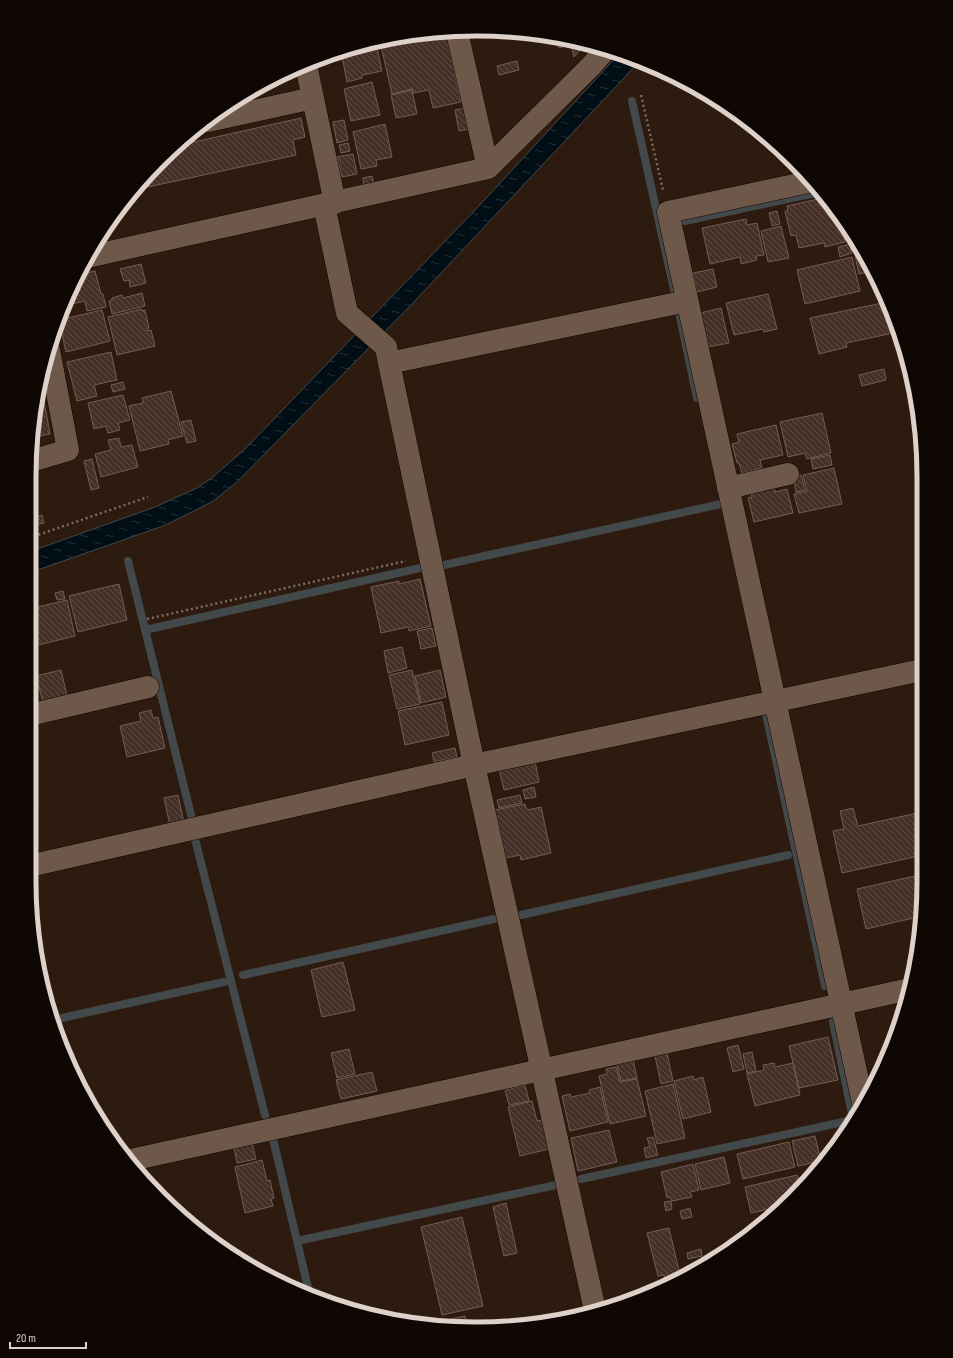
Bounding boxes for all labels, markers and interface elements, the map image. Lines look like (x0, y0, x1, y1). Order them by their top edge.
scale bar (10, 1324, 86, 1350)
text: 20 m (16, 1331, 36, 1346)

